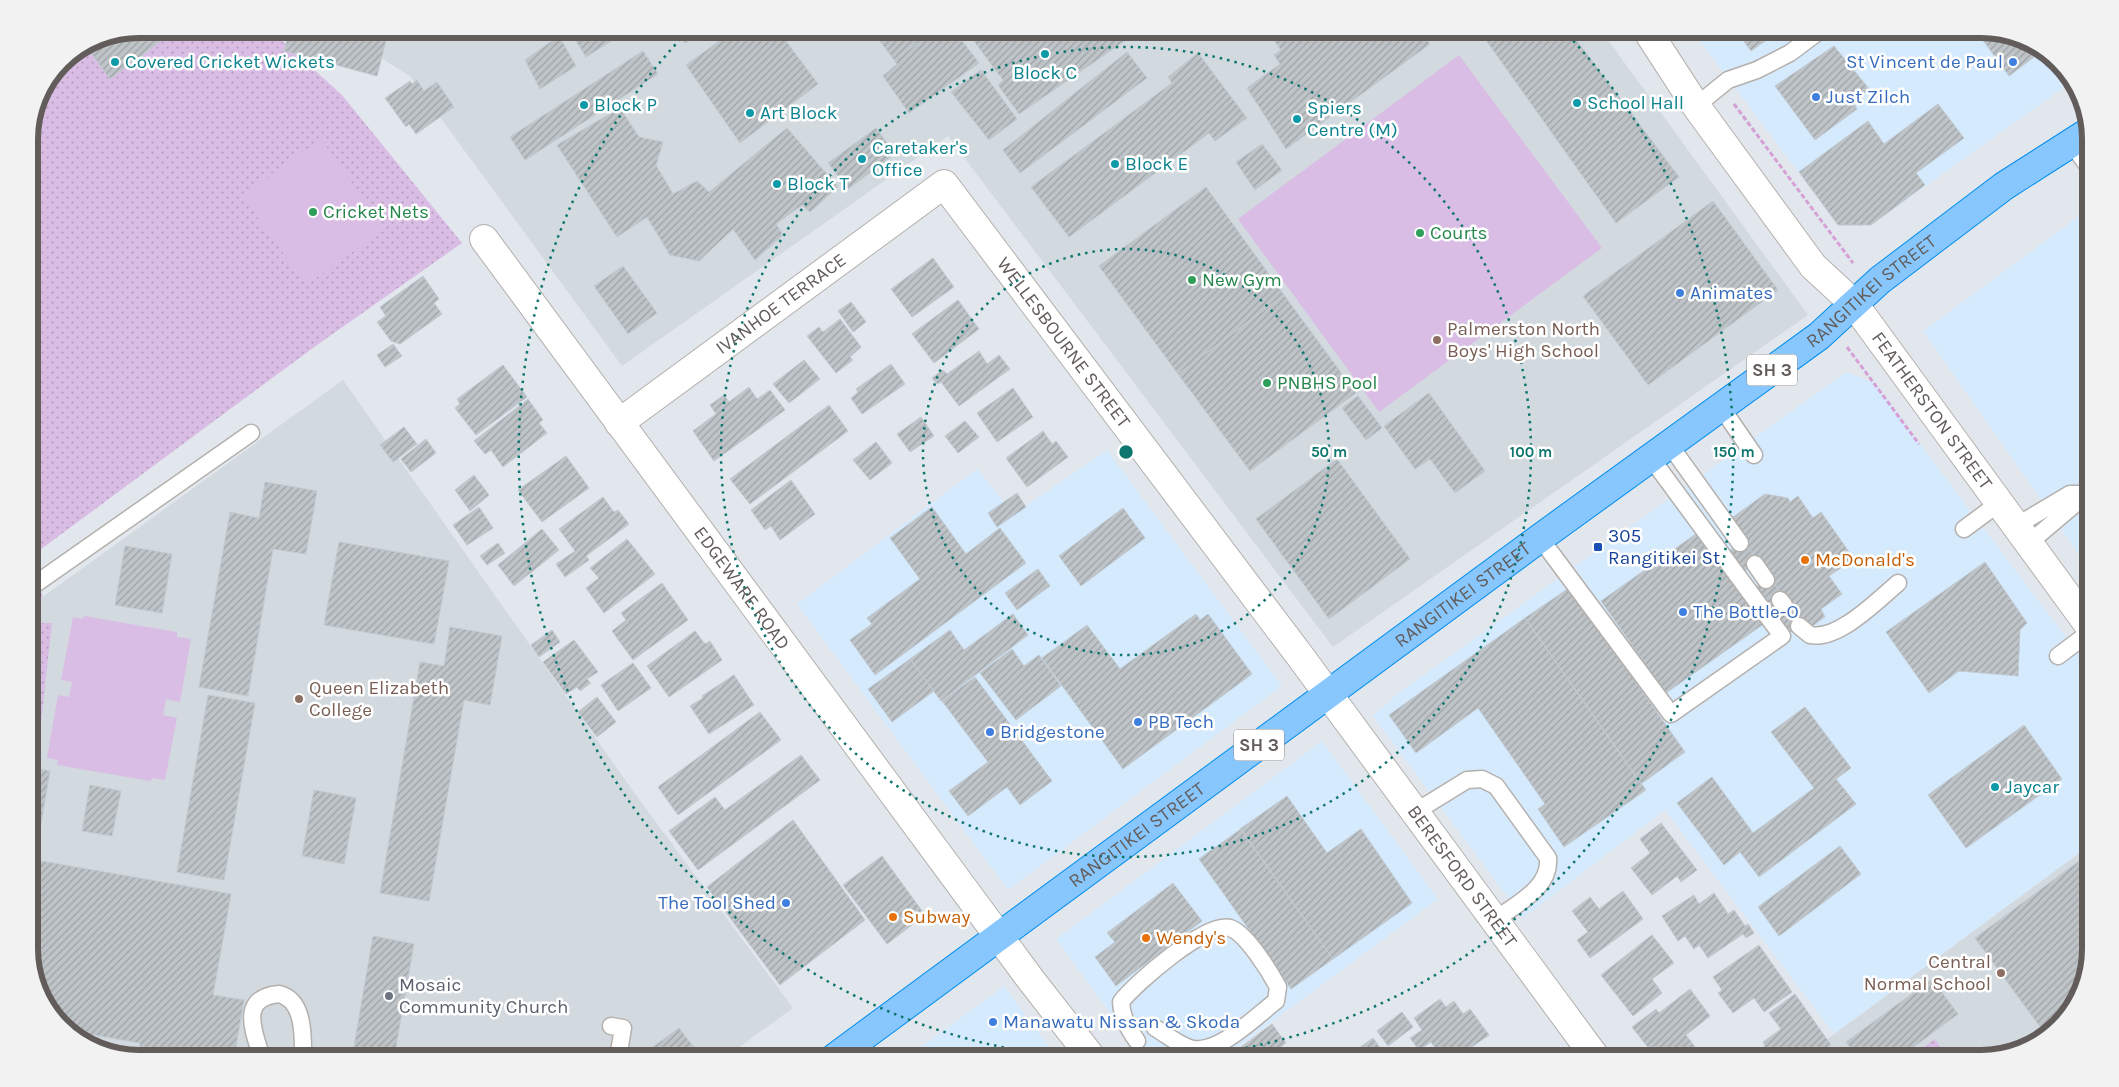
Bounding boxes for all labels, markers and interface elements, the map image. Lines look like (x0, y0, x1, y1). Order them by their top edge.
marker: Block C (1039, 48, 1051, 60)
place label: Covered Cricket Wickets (125, 51, 335, 73)
place label: St Vincent de Paul (1846, 51, 2003, 73)
marker: Covered Cricket Wickets (109, 56, 121, 68)
marker: St Vincent de Paul (2007, 56, 2019, 68)
place label: Block C (1013, 62, 1077, 84)
place label: Just Zilch (1826, 86, 1910, 108)
marker: Just Zilch (1810, 91, 1822, 103)
place label: School Hall (1587, 92, 1684, 114)
place label: Block P (594, 94, 657, 116)
place label: Spiers Centre (M) (1307, 97, 1398, 141)
marker: School Hall (1571, 97, 1583, 109)
marker: Block P (578, 99, 590, 111)
place label: Art Block (760, 102, 838, 124)
marker: Art Block (744, 107, 756, 119)
marker: Spiers Centre (M) (1291, 113, 1303, 125)
place label: Caretaker's Office (872, 137, 968, 181)
marker: Caretaker's Office (856, 153, 868, 165)
place label: Block E (1125, 153, 1188, 175)
marker: Block E (1109, 158, 1121, 170)
place label: Block T (787, 173, 850, 195)
marker: Block T (771, 178, 783, 190)
place label: Cricket Nets (323, 201, 429, 223)
marker: Cricket Nets (307, 206, 319, 218)
place label: Courts (1430, 222, 1488, 244)
marker: Courts (1414, 227, 1426, 239)
street label: RANGITIKEI STREET (1802, 230, 1941, 353)
street label: IVANHOE TERRACE (711, 249, 850, 359)
street label: WELLESBOURNE STREET (992, 253, 1135, 432)
place label: New Gym (1202, 269, 1282, 291)
marker: New Gym (1186, 274, 1198, 286)
place label: Animates (1690, 282, 1773, 304)
marker: Animates (1674, 287, 1686, 299)
place label: Palmerston North Boys' High School (1447, 318, 1600, 362)
street label: FEATHERSTON STREET (1867, 328, 1997, 494)
marker: Palmerston North Boys' High School (1431, 334, 1443, 346)
road number: SH 3 (1747, 354, 1797, 386)
place label: PNBHS Pool (1277, 372, 1378, 394)
marker: PNBHS Pool (1261, 377, 1273, 389)
centre of rings (1117, 443, 1135, 461)
text: 50 m (1311, 443, 1347, 461)
text: 100 m (1510, 443, 1552, 461)
text: 150 m (1713, 443, 1755, 461)
street label: EDGEWARE ROAD (689, 522, 794, 654)
place label: 305 Rangitikei St (1608, 525, 1720, 569)
street label: RANGITIKEI STREET (1390, 537, 1536, 652)
marker: 305 Rangitikei St (1592, 541, 1604, 553)
place label: McDonald's (1815, 549, 1915, 571)
marker: McDonald's (1799, 554, 1811, 566)
place label: The Bottle-O (1693, 601, 1799, 623)
marker: The Bottle-O (1677, 606, 1689, 618)
place label: Queen Elizabeth College (309, 677, 449, 721)
marker: Queen Elizabeth College (293, 693, 305, 705)
place label: PB Tech (1148, 711, 1214, 733)
marker: PB Tech (1132, 716, 1144, 728)
place label: Bridgestone (1000, 721, 1105, 743)
marker: Bridgestone (984, 726, 996, 738)
road number: SH 3 (1234, 730, 1284, 760)
place label: Jaycar (2005, 776, 2059, 798)
street label: RANGITIKEI STREET (1064, 777, 1210, 892)
marker: Jaycar (1989, 781, 2001, 793)
street label: BERESFORD STREET (1403, 801, 1522, 952)
place label: The Tool Shed (658, 892, 776, 914)
marker: The Tool Shed (780, 897, 792, 909)
place label: Subway (903, 906, 970, 928)
marker: Subway (887, 911, 899, 923)
place label: Wendy's (1156, 927, 1226, 949)
marker: Wendy's (1140, 932, 1152, 944)
place label: Central Normal School (1864, 951, 1991, 995)
marker: Central Normal School (1995, 967, 2007, 979)
place label: Mosaic Community Church (399, 974, 568, 1018)
marker: Mosaic Community Church (383, 990, 395, 1002)
place label: Manawatu Nissan & Skoda (1003, 1011, 1240, 1033)
marker: Manawatu Nissan & Skoda (987, 1016, 999, 1028)

